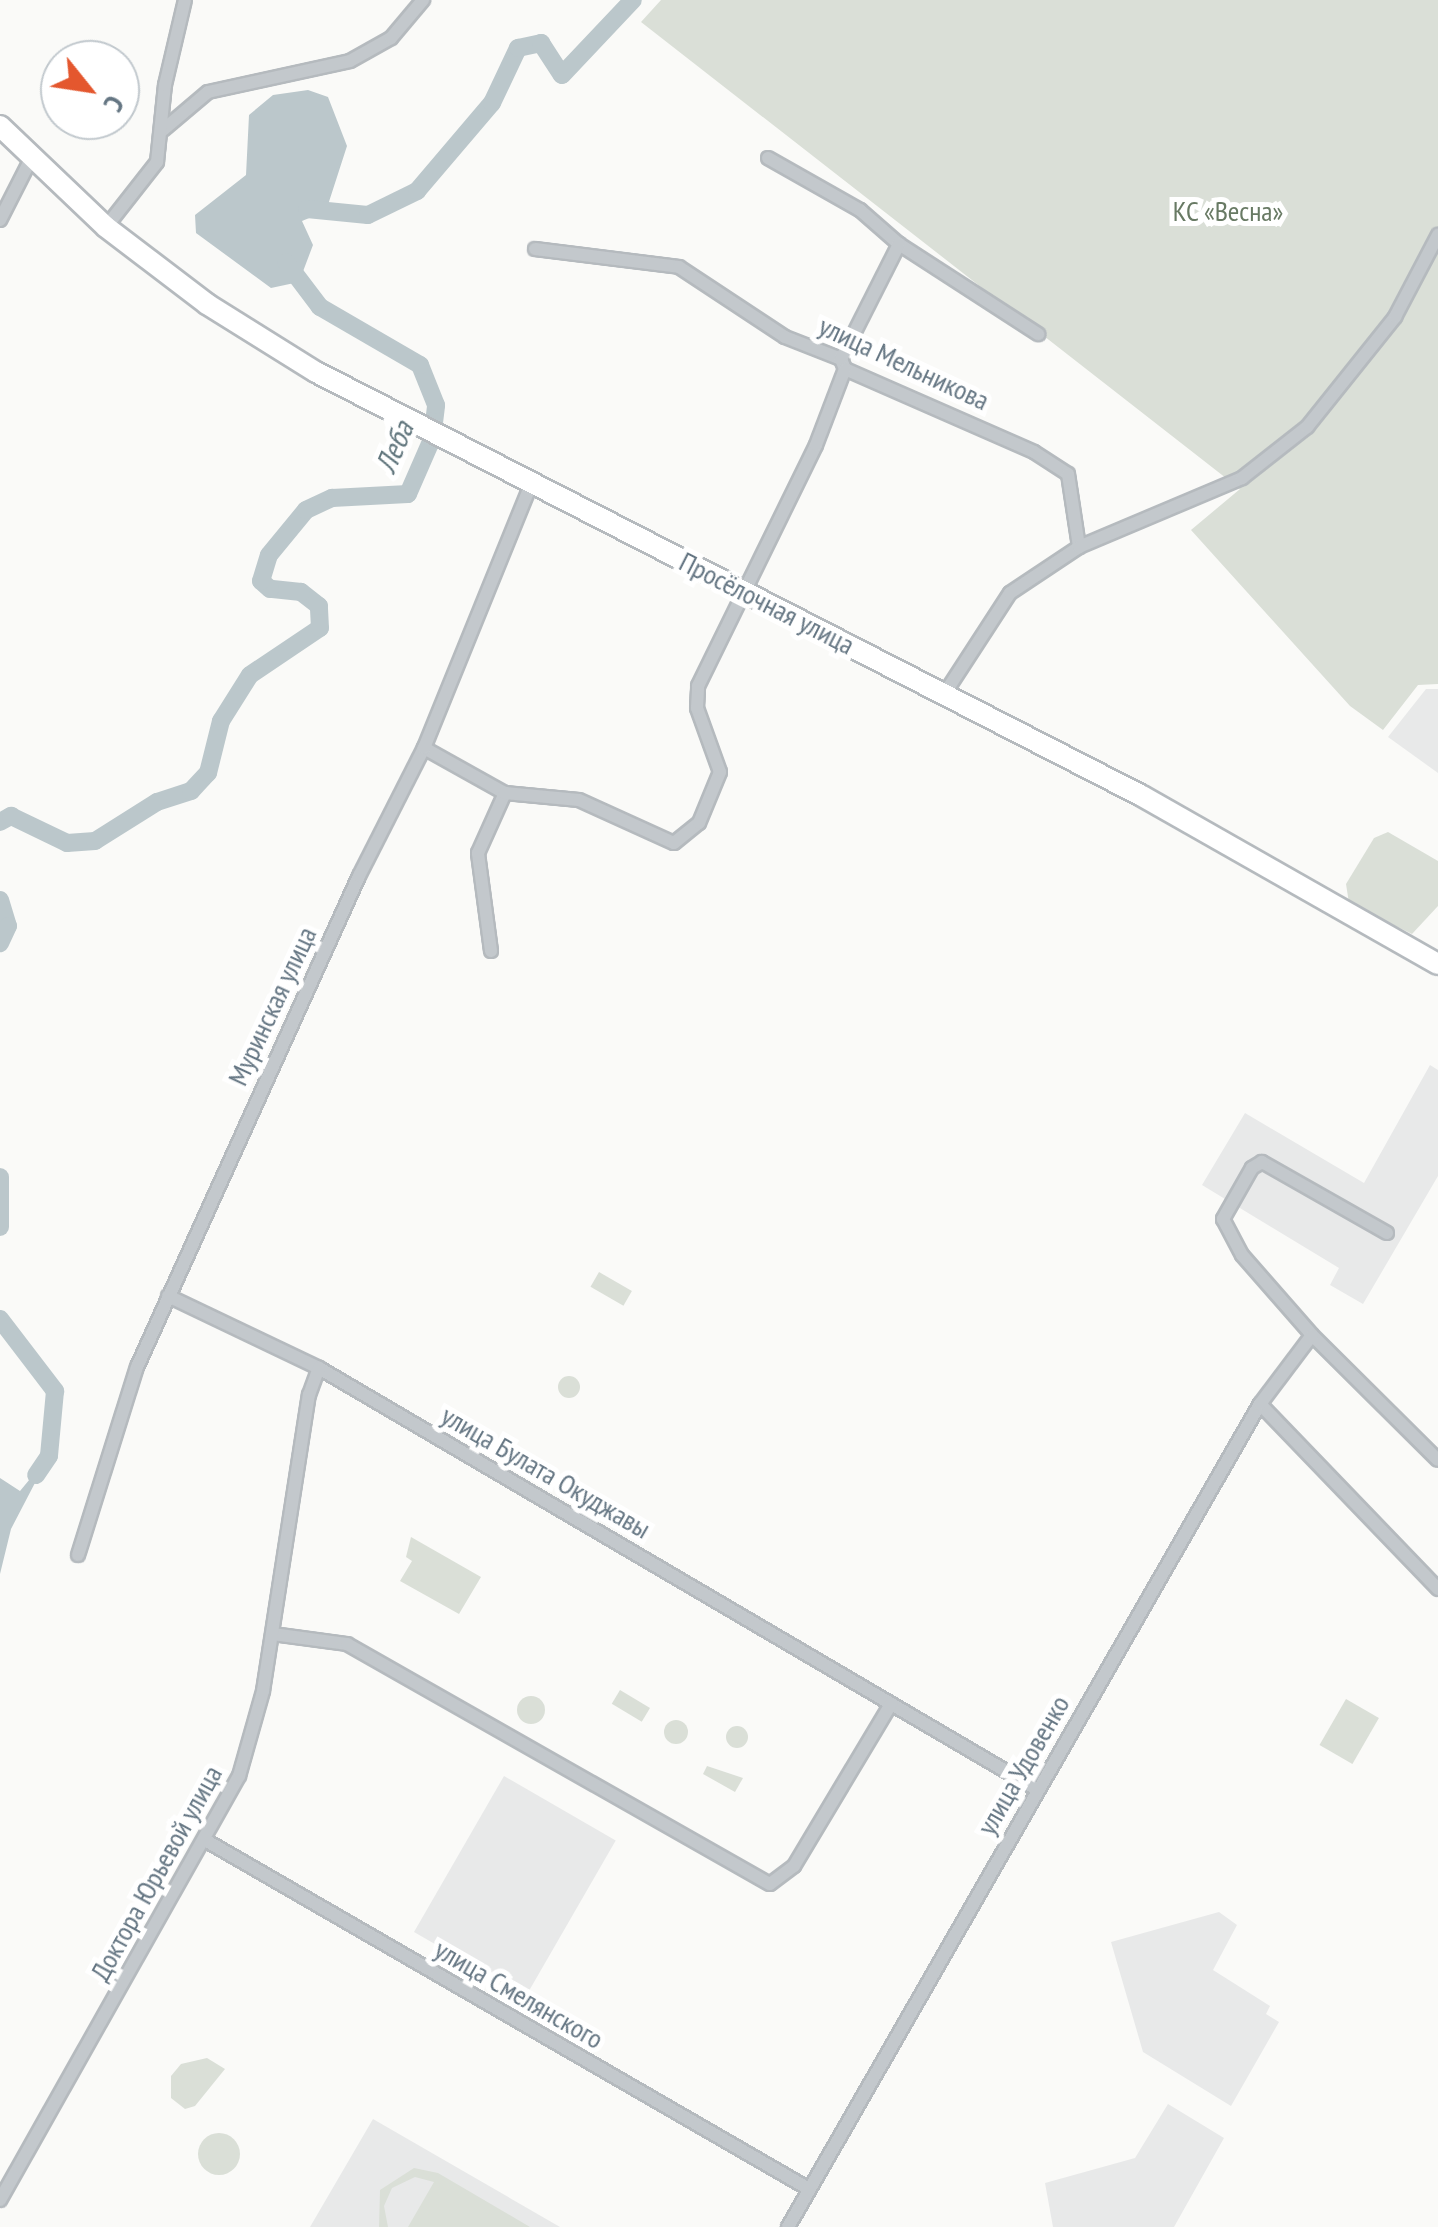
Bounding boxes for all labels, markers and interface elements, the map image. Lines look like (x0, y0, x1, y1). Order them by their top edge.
north arrow (40, 40, 140, 140)
text: С (95, 89, 134, 119)
park label: КС «Весна» (1172, 194, 1284, 228)
street label: улица Мельникова (814, 309, 994, 417)
water label: Леба (367, 416, 421, 478)
street label: Просёлочная улица (674, 545, 860, 661)
street label: Муринская улица (221, 921, 323, 1091)
street label: улица Булата Окуджавы (435, 1398, 657, 1546)
street label: улица Удовенко (969, 1689, 1077, 1841)
street label: Доктора Юрьевой улица (83, 1760, 229, 1986)
street label: улица Смелянского (429, 1932, 609, 2056)

